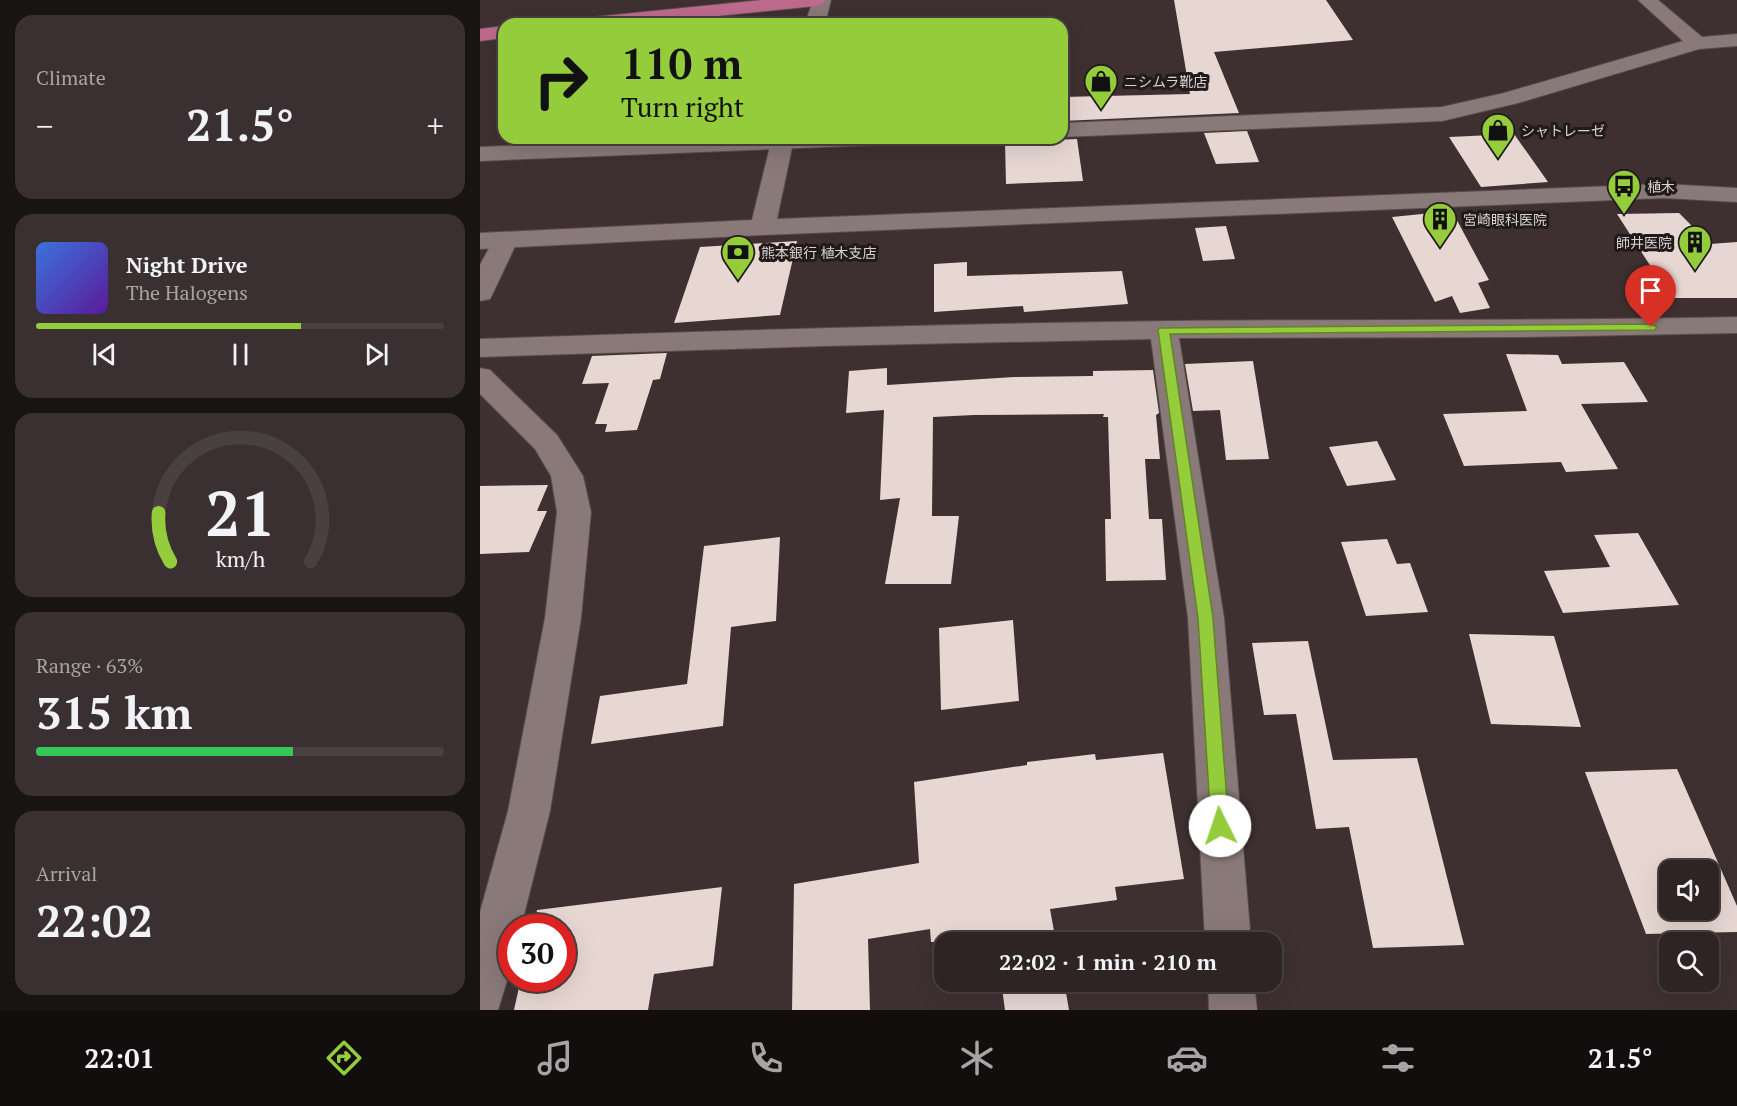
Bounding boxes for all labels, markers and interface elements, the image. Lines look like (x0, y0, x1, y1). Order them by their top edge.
text: 110 m (621, 35, 742, 91)
icon: right (522, 42, 600, 120)
shop icon: ニシムラ靴店 (1083, 63, 1119, 110)
text: Climate (36, 64, 106, 91)
place label: ニシムラ靴店 (1124, 72, 1207, 91)
text: Turn right (621, 89, 744, 125)
text: 21.5° (186, 94, 294, 154)
text: − (36, 104, 54, 147)
text: + (426, 104, 444, 147)
shop icon: シャトレーゼ (1480, 112, 1516, 159)
place label: シャトレーゼ (1521, 121, 1605, 140)
bus stop icon: 植木 (1606, 168, 1642, 215)
place label: 植木 (1647, 177, 1675, 196)
building icon: 宮崎眼科医院 (1422, 201, 1458, 248)
place label: 宮崎眼科医院 (1463, 210, 1547, 229)
building icon: 師井医院 (1677, 224, 1713, 271)
place label: 師井医院 (1616, 233, 1672, 252)
bank icon: 熊本銀行 植木支店 (720, 234, 756, 281)
place label: 熊本銀行 植木支店 (761, 243, 876, 262)
text: Night Drive (126, 250, 248, 279)
pin (1625, 265, 1676, 327)
icon: arrive (1634, 274, 1667, 307)
text: The Halogens (126, 279, 248, 306)
icon: previous (88, 338, 121, 371)
icon: pause (224, 338, 257, 371)
icon: next (360, 338, 393, 371)
text: 21 (205, 471, 275, 554)
text: km/h (215, 545, 265, 573)
text: Range · 63% (36, 652, 143, 679)
text: 315 km (36, 682, 192, 742)
position arrow (1188, 794, 1252, 858)
text: Arrival (36, 860, 97, 887)
map controls (1659, 860, 1719, 992)
button: sound (1659, 860, 1719, 920)
text: 22:02 (36, 890, 153, 950)
speed limit sign: 30 (498, 914, 576, 992)
button: search (1659, 932, 1719, 992)
text: 22:02 · 1 min · 210 m (999, 947, 1217, 976)
icon: directions (323, 1037, 365, 1079)
icon: music (534, 1037, 576, 1079)
icon: phone (745, 1037, 787, 1079)
icon: climate (956, 1037, 998, 1079)
icon: car (1166, 1037, 1208, 1079)
icon: filters (1377, 1037, 1419, 1079)
text: 22:01 (84, 1040, 155, 1076)
text: 21.5° (1588, 1040, 1653, 1076)

